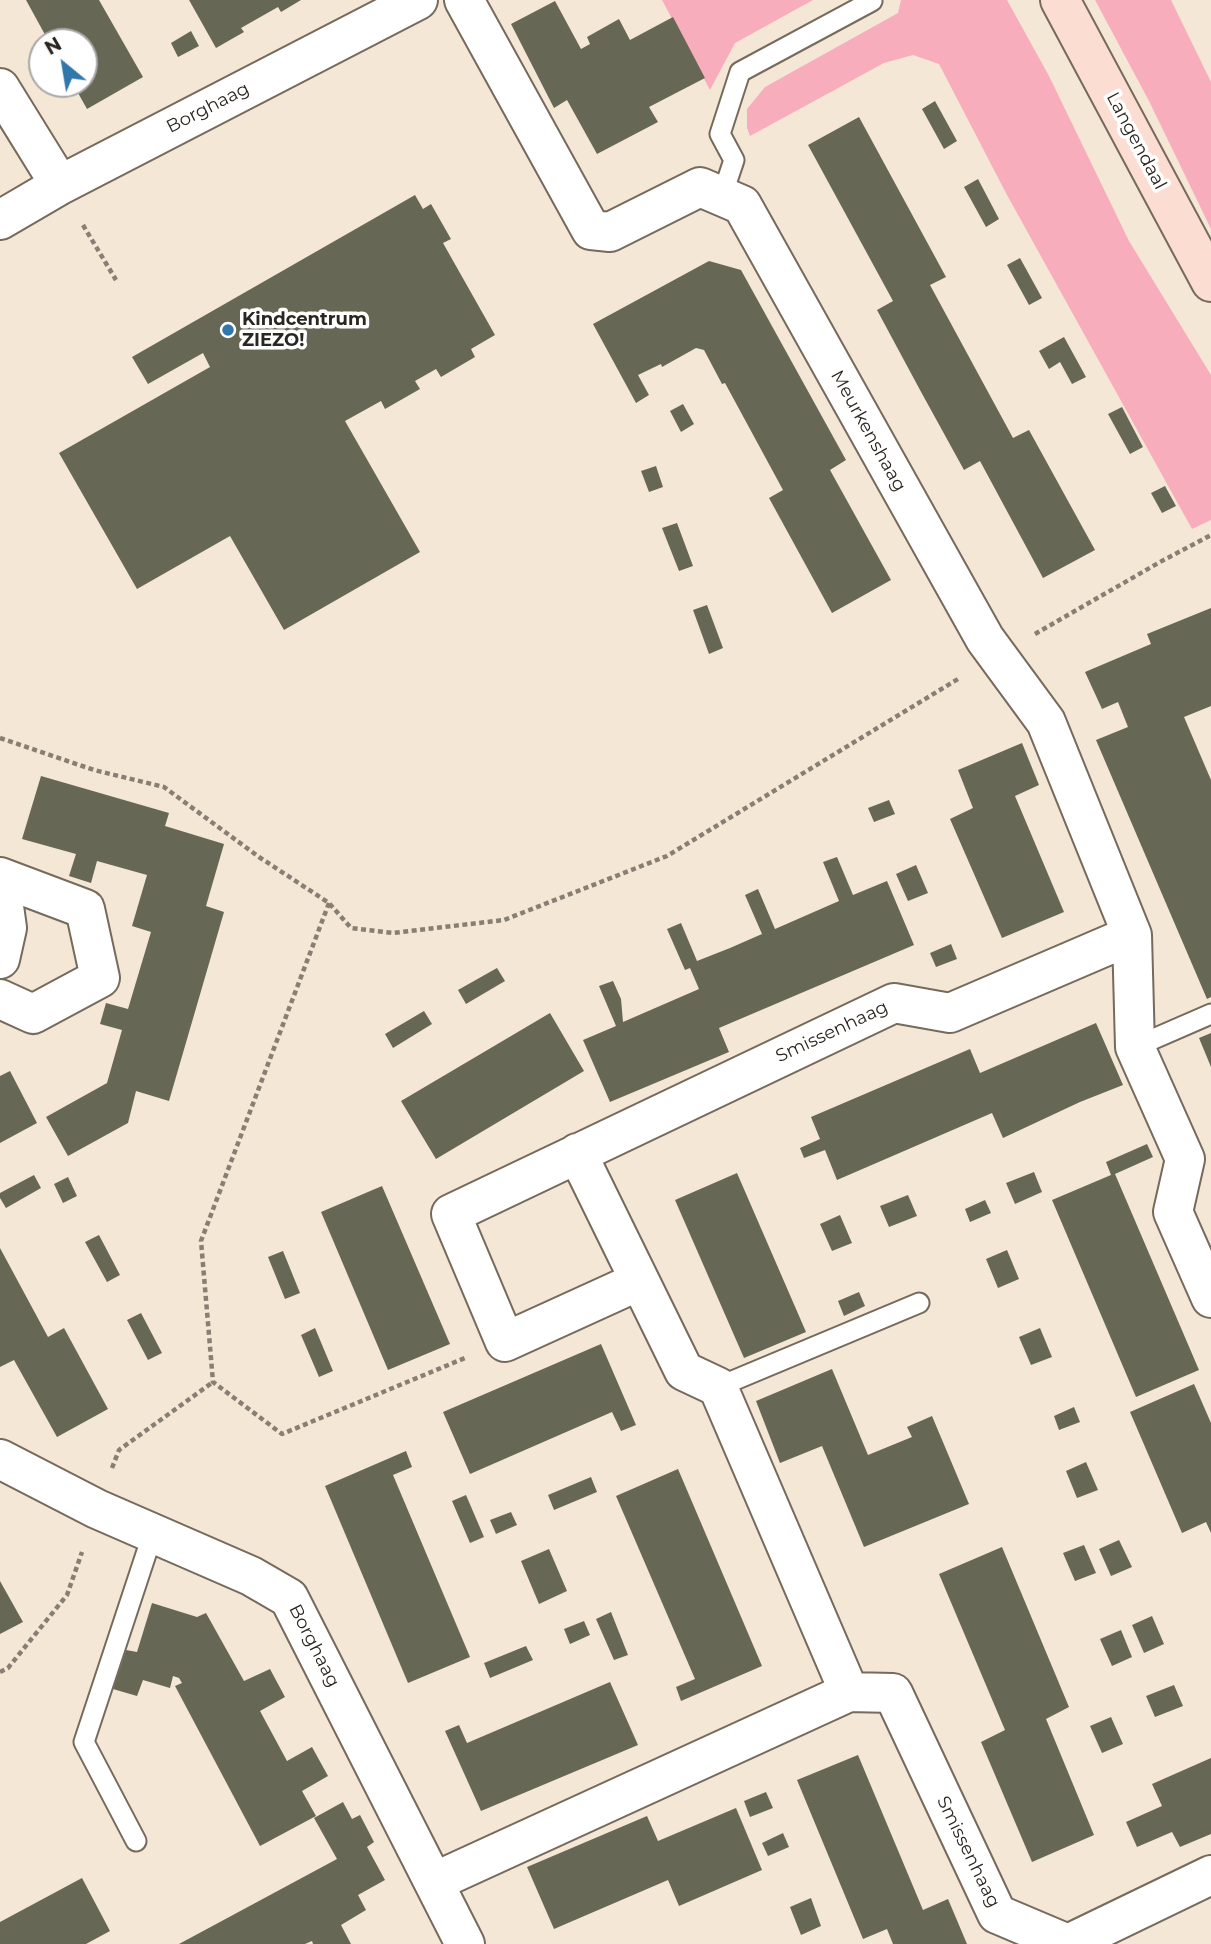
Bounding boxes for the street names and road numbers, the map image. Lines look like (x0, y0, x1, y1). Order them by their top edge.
street label: Borghaag (163, 78, 253, 138)
street label: Langendaal (1101, 89, 1171, 193)
street label: Meurkenshaag (826, 367, 910, 495)
street label: Smissenhaag (772, 997, 892, 1067)
street label: Borghaag (284, 1601, 344, 1691)
street label: Smissenhaag (932, 1793, 1004, 1911)

